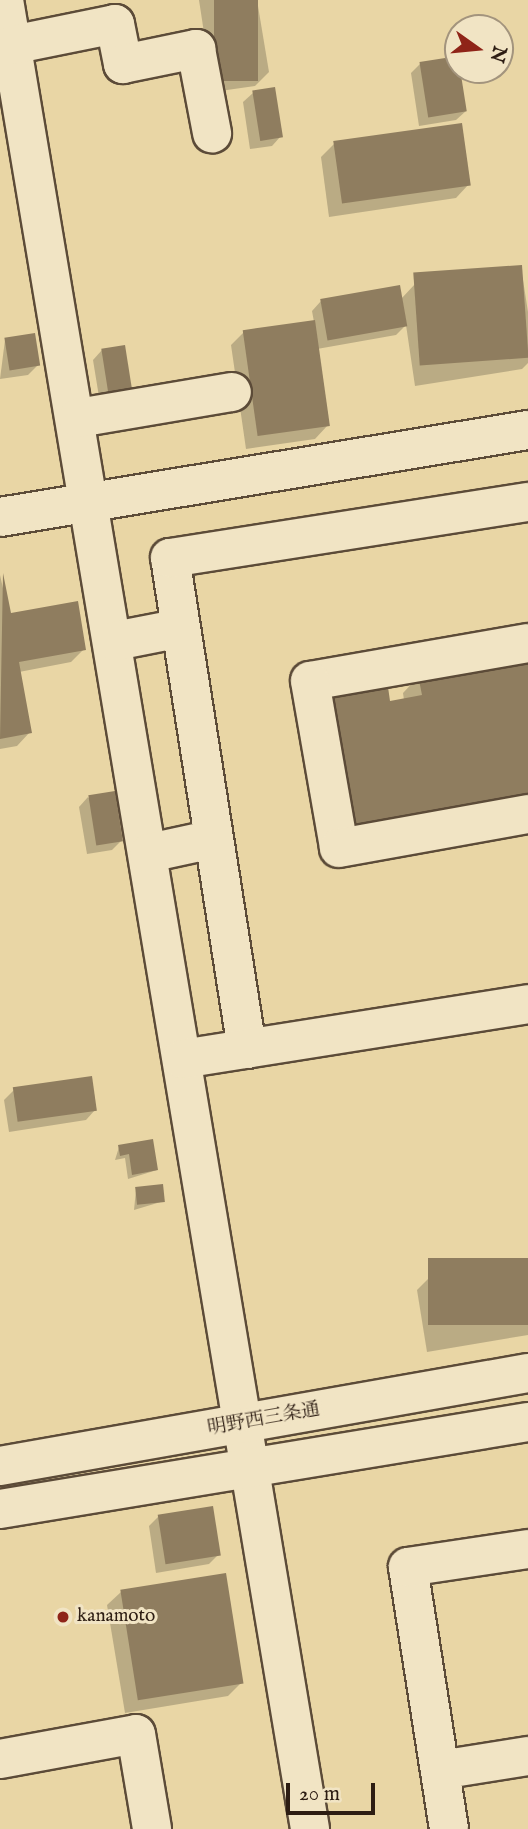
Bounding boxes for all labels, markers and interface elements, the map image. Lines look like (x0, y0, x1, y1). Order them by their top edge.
north arrow (444, 14, 514, 84)
text: N (484, 43, 511, 65)
street label: 明野西三条通 (206, 1399, 322, 1441)
place label: kanamoto (77, 1606, 155, 1628)
marker: kanamoto (55, 1609, 71, 1625)
scale bar (290, 1770, 379, 1814)
text: 20 m (299, 1781, 340, 1808)

